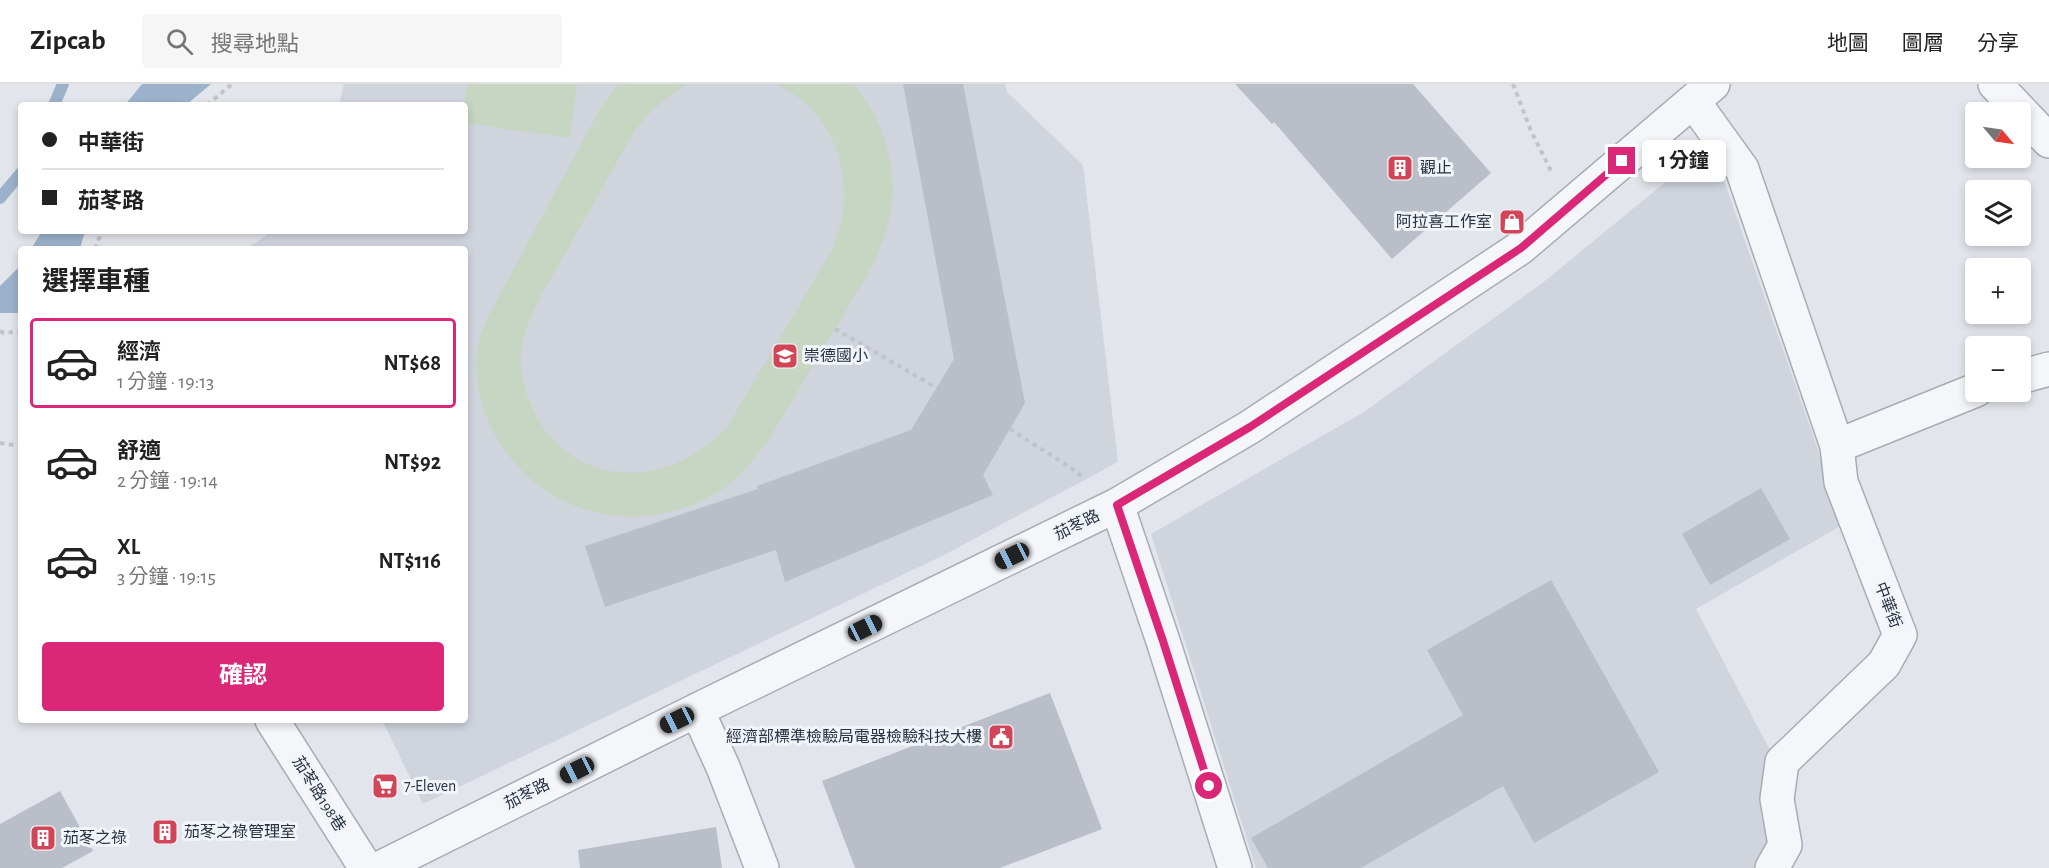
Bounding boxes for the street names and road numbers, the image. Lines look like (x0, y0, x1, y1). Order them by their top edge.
street label: 茄苳路 (1051, 506, 1102, 543)
street label: 中華街 (1872, 579, 1905, 630)
street label: 茄苳路198巷 (290, 753, 349, 834)
street label: 茄苳路 (502, 775, 552, 812)

